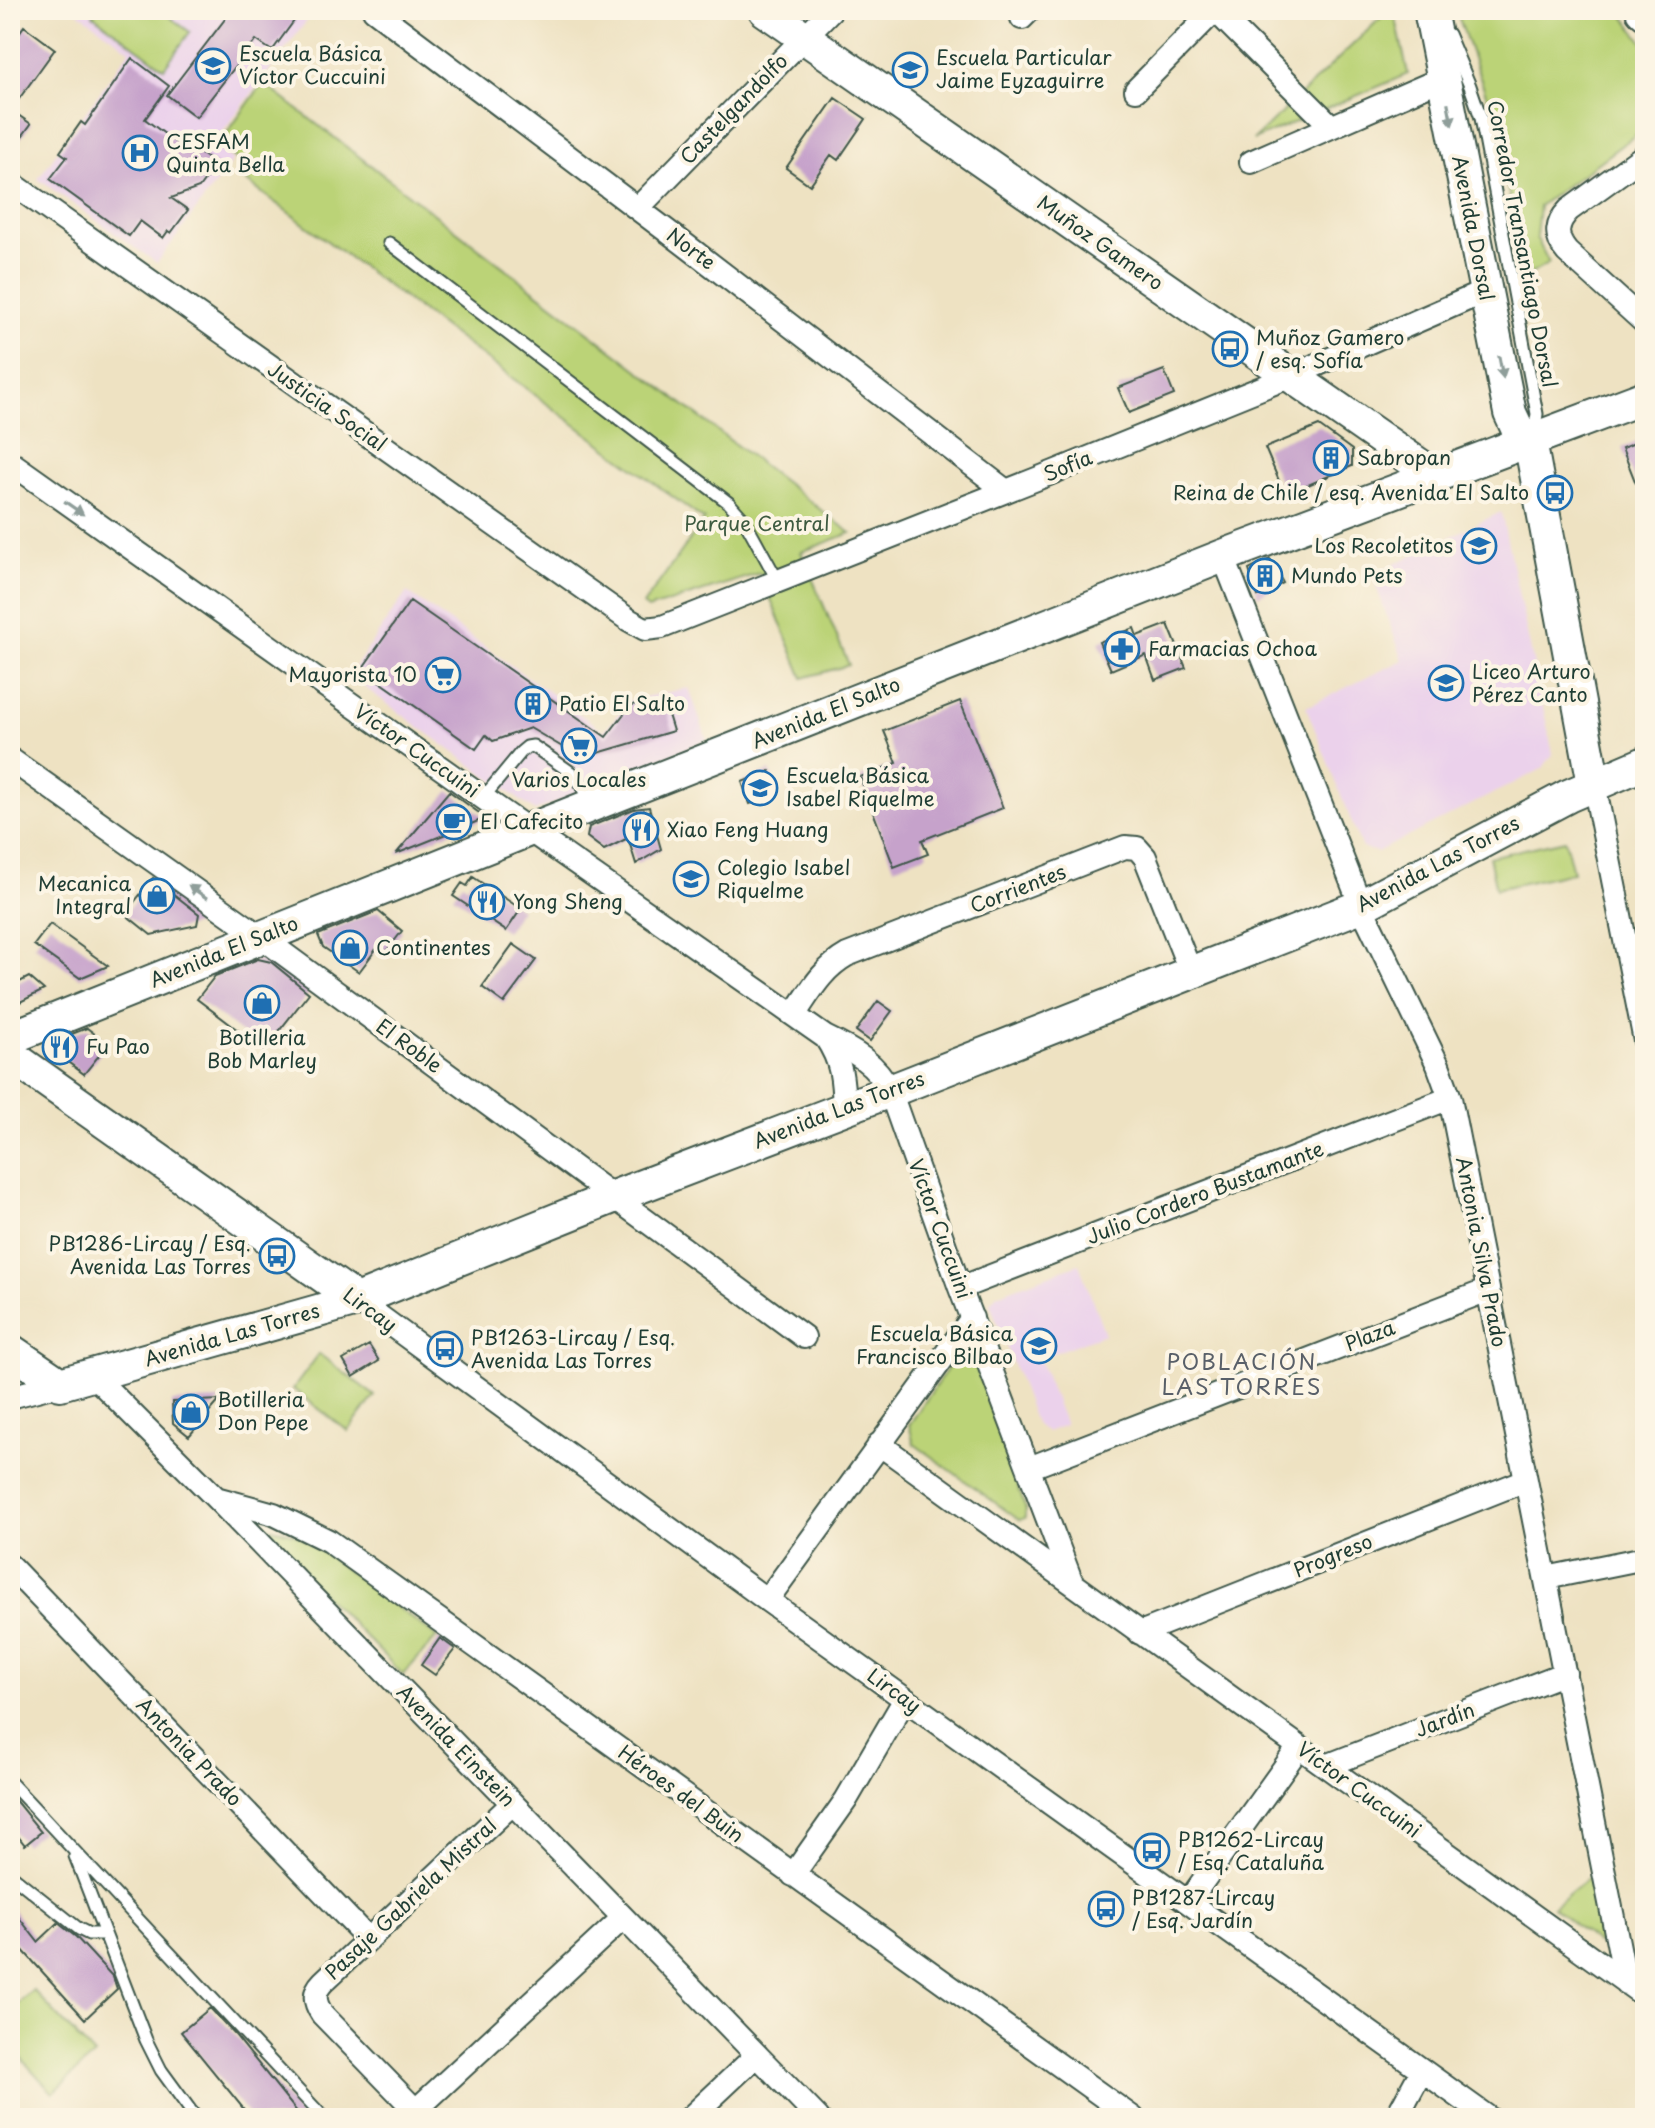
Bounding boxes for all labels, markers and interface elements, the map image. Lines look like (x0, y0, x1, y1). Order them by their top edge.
place label: Escuela Básica Víctor Cuccuini (239, 38, 386, 91)
place label: Escuela Particular Jaime Eyzaguirre (936, 42, 1112, 95)
street label: Castelgandolfo (672, 46, 794, 171)
school or university icon: Escuela Básica Víctor Cuccuini (194, 47, 232, 85)
school or university icon: Escuela Particular Jaime Eyzaguirre (891, 51, 929, 89)
street label: Corredor Transantiago Dorsal (1480, 98, 1566, 390)
one-way arrow (1445, 102, 1457, 127)
place label: CESFAM Quinta Bella (166, 126, 285, 179)
hospital icon: CESFAM Quinta Bella (121, 134, 159, 172)
street label: Avenida Dorsal (1445, 153, 1503, 303)
street label: Muñoz Gamero (1031, 187, 1170, 297)
street label: Norte (661, 220, 722, 277)
place label: Muñoz Gamero / esq. Sofía (1256, 322, 1404, 375)
bus stop icon: Muñoz Gamero / esq. Sofía (1211, 330, 1249, 368)
street label: Justicia Social (262, 354, 393, 458)
one-way arrow (1495, 355, 1508, 380)
building icon: Sabropan (1312, 439, 1350, 477)
street label: Sofía (1039, 442, 1097, 488)
place label: Sabropan (1357, 442, 1451, 472)
bus stop icon: Reina de Chile / esq. Avenida El Salto (1536, 474, 1574, 512)
place label: Reina de Chile / esq. Avenida El Salto (1173, 477, 1529, 507)
one-way arrow (63, 499, 84, 515)
park label: Parque Central (684, 508, 830, 538)
school or university icon: Los Recoletitos (1460, 527, 1498, 565)
place label: Los Recoletitos (1315, 530, 1453, 560)
building icon: Mundo Pets (1246, 557, 1284, 595)
place label: Mundo Pets (1291, 560, 1403, 590)
pharmacy icon: Farmacias Ochoa (1103, 630, 1141, 668)
place label: Farmacias Ochoa (1148, 633, 1317, 663)
supermarket icon: Mayorista 10 (424, 656, 462, 694)
place label: Liceo Arturo Pérez Canto (1472, 656, 1591, 709)
place label: Mayorista 10 (288, 659, 417, 689)
school or university icon: Liceo Arturo Pérez Canto (1427, 664, 1465, 702)
street label: Avenida El Salto (747, 669, 904, 756)
building icon: Patio El Salto (514, 685, 552, 723)
place label: Patio El Salto (559, 688, 685, 718)
street label: Víctor Cuccuini (349, 696, 486, 805)
supermarket icon: Varios Locales (560, 727, 598, 765)
place label: Escuela Básica Isabel Riquelme (786, 760, 935, 813)
place label: Varios Locales (512, 764, 646, 794)
school or university icon: Escuela Básica Isabel Riquelme (741, 769, 779, 807)
cafe icon: El Cafecito (435, 803, 473, 841)
place label: El Cafecito (480, 806, 583, 836)
street label: Avenida Las Torres (1351, 807, 1524, 919)
restaurant icon: Xiao Feng Huang (622, 811, 660, 849)
place label: Xiao Feng Huang (667, 814, 828, 844)
place label: Colegio Isabel Riquelme (717, 852, 850, 905)
street label: Corrientes (965, 856, 1070, 920)
school or university icon: Colegio Isabel Riquelme (672, 860, 710, 898)
place label: Mecanica Integral (38, 868, 131, 921)
shop icon: Mecanica Integral (138, 877, 176, 915)
restaurant icon: Yong Sheng (468, 883, 506, 921)
one-way arrow (187, 885, 208, 900)
place label: Yong Sheng (513, 886, 623, 916)
street label: Avenida El Salto (145, 908, 302, 995)
shop icon: Continentes (331, 929, 369, 967)
place label: Continentes (376, 932, 491, 962)
shop icon: Botilleria Bob Marley (243, 984, 281, 1022)
street label: El Roble (370, 1011, 449, 1080)
place label: Botilleria Bob Marley (207, 1022, 317, 1075)
restaurant icon: Fu Pao (41, 1028, 79, 1066)
place label: Fu Pao (86, 1031, 150, 1061)
street label: Avenida Las Torres (749, 1063, 928, 1155)
street label: Julio Cordero Bustamante (1082, 1133, 1328, 1251)
street label: Antonia Silva Prado (1449, 1154, 1515, 1349)
street label: Víctor Cuccuini (902, 1155, 980, 1303)
place label: PB1286-Lircay / Esq. Avenida Las Torres (49, 1228, 251, 1281)
bus stop icon: PB1286-Lircay / Esq. Avenida Las Torres (258, 1237, 296, 1275)
street label: Lircay (337, 1279, 404, 1339)
street label: Avenida Las Torres (141, 1295, 323, 1373)
street label: Plaza (1340, 1312, 1399, 1358)
place label: Escuela Básica Francisco Bilbao (856, 1318, 1013, 1371)
place label: PB1263-Lircay / Esq. Avenida Las Torres (471, 1322, 675, 1375)
school or university icon: Escuela Básica Francisco Bilbao (1020, 1327, 1058, 1365)
bus stop icon: PB1263-Lircay / Esq. Avenida Las Torres (426, 1330, 464, 1368)
district label: POBLACIÓN LAS TORRES (1162, 1344, 1322, 1402)
place label: Botilleria Don Pepe (217, 1384, 309, 1437)
shop icon: Botilleria Don Pepe (172, 1393, 210, 1431)
street label: Progreso (1289, 1526, 1377, 1585)
street label: Lircay (861, 1660, 928, 1720)
street label: Avenida Einstein (390, 1677, 523, 1813)
street label: Antonia Prado (130, 1690, 250, 1813)
street label: Jardín (1411, 1694, 1479, 1744)
street label: Víctor Cuccuini (1291, 1734, 1428, 1844)
street label: Héroes del Buin (612, 1737, 751, 1849)
street label: Pasaje Gabriela Mistral (318, 1810, 503, 1986)
place label: PB1262-Lircay / Esq. Cataluña (1178, 1824, 1324, 1877)
bus stop icon: PB1262-Lircay / Esq. Cataluña (1133, 1832, 1171, 1870)
place label: PB1287-Lircay / Esq. Jardín (1132, 1882, 1275, 1935)
bus stop icon: PB1287-Lircay / Esq. Jardín (1087, 1890, 1125, 1928)

